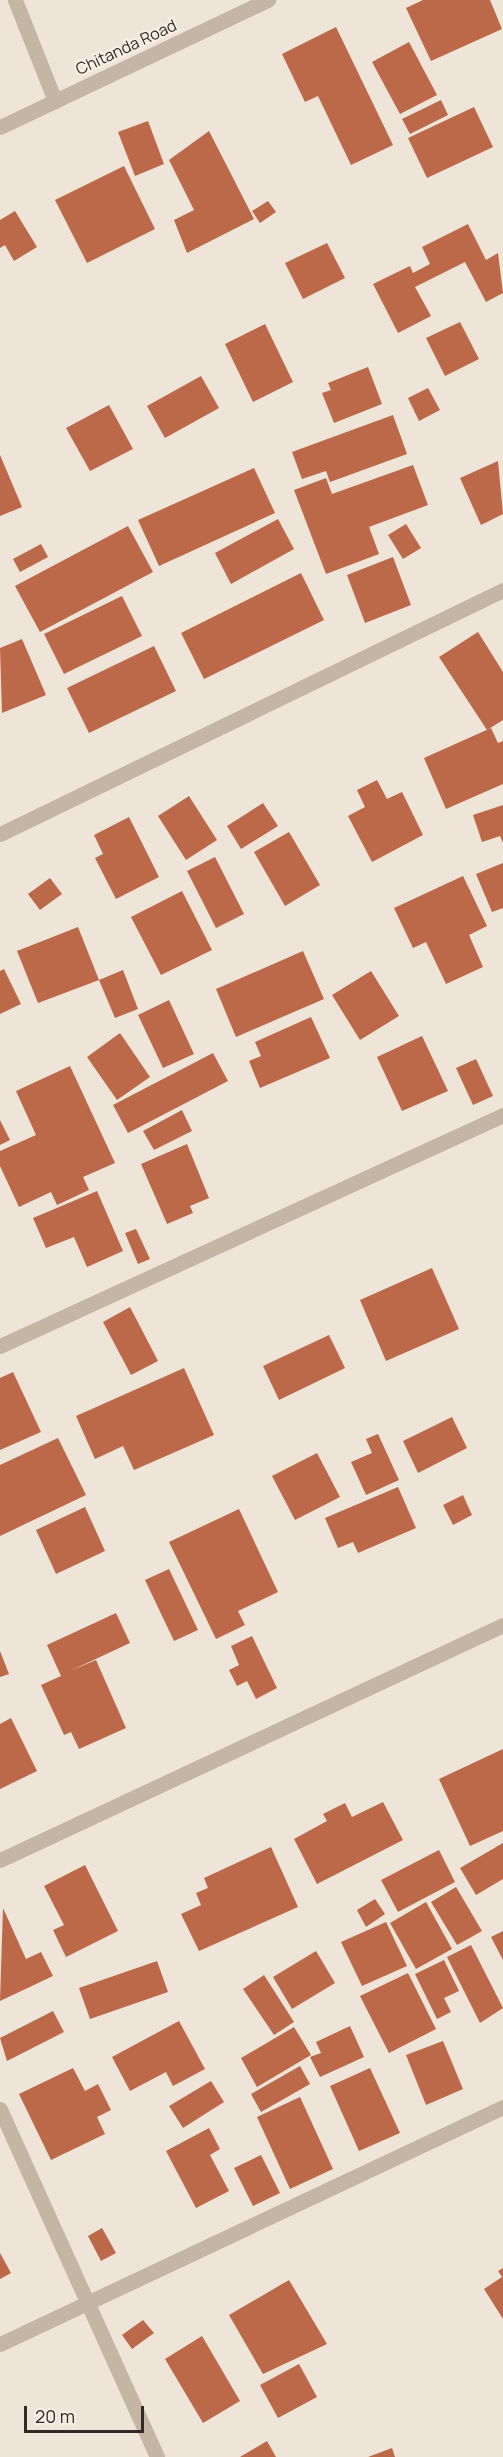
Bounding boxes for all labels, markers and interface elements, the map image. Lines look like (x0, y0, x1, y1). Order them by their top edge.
street label: Chitanda Road (73, 15, 179, 79)
scale bar (27, 2394, 147, 2432)
text: 20 m (35, 2404, 75, 2428)

